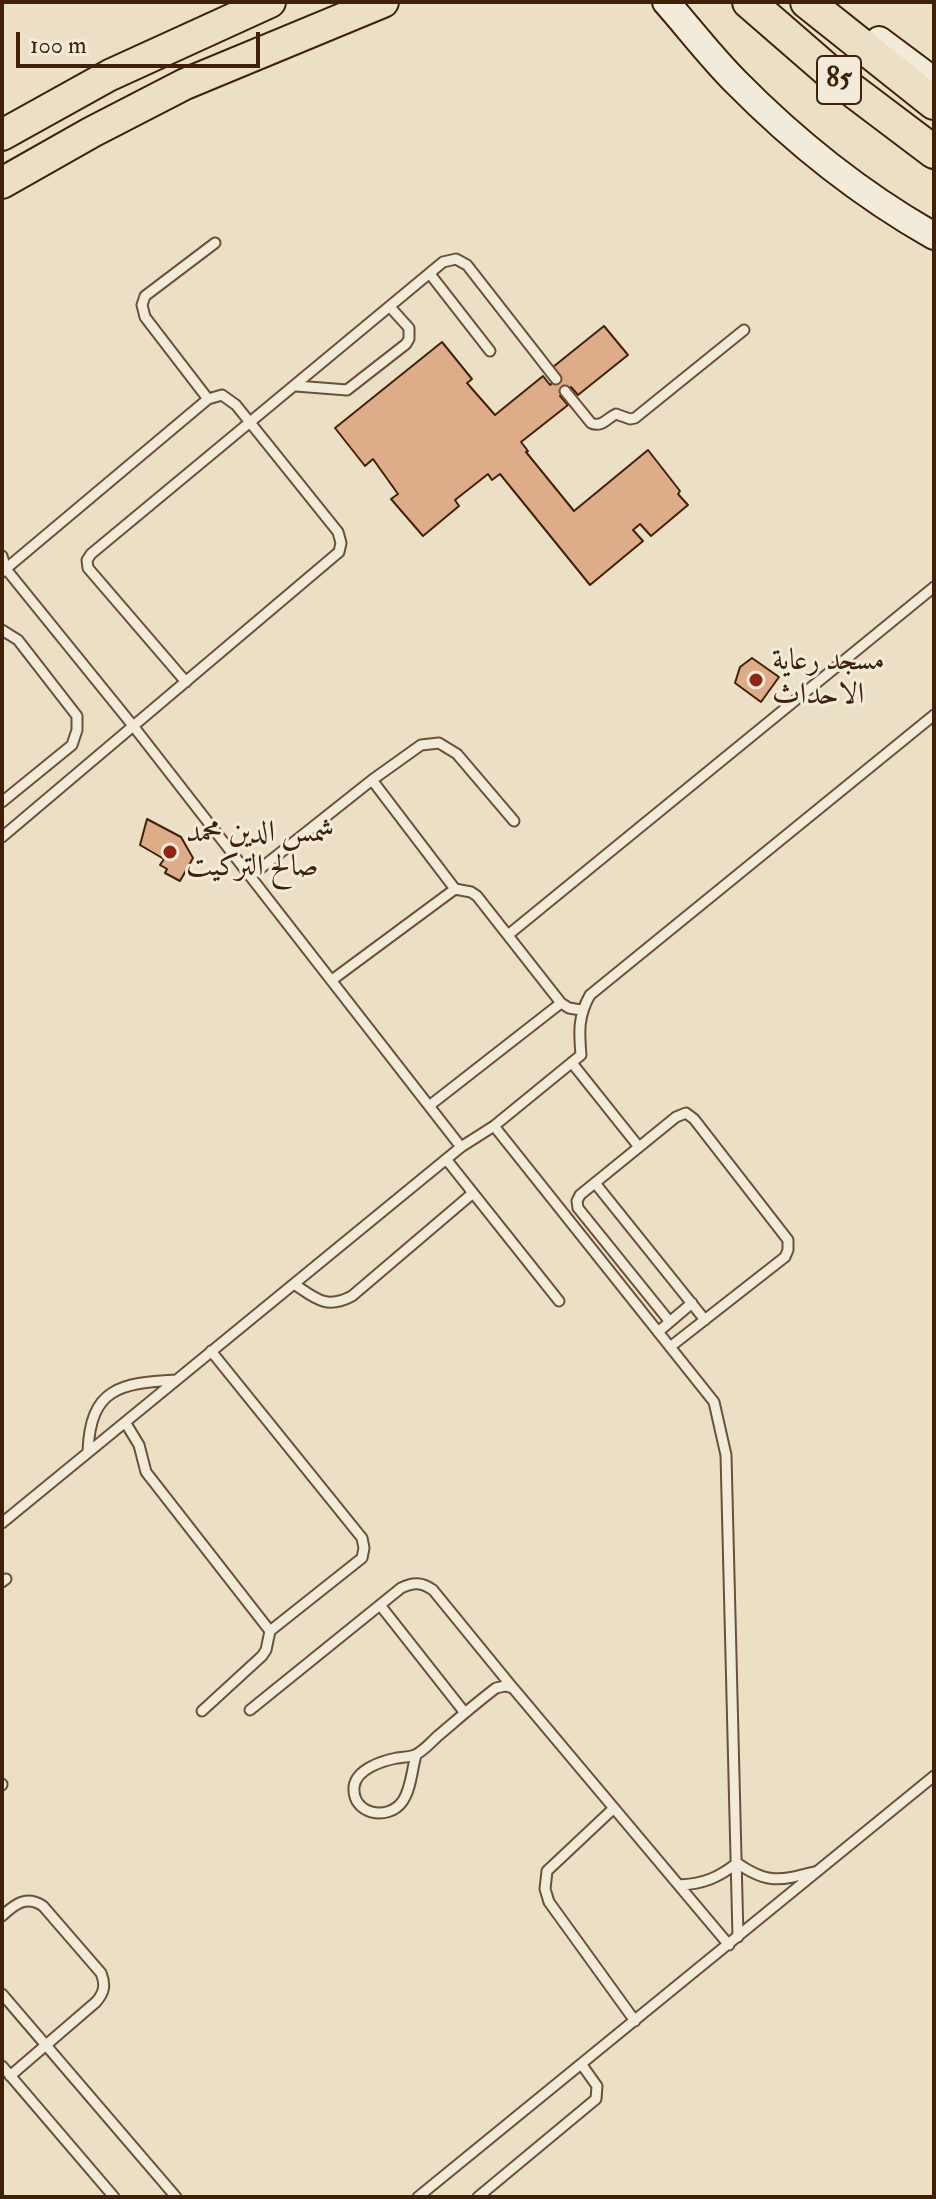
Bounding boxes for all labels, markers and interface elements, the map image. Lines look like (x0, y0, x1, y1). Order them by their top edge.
scale bar (20, 16, 264, 66)
text: 100 m (30, 30, 87, 61)
road number: 85 (817, 56, 861, 104)
place label: مسجد رعاية الاحداث (772, 645, 885, 716)
marker: مسجد رعاية الاحداث (747, 671, 765, 689)
place label: شمس الدين محمد صالح التركيت (186, 817, 335, 888)
marker: شمس الدين محمد صالح التركيت (161, 843, 179, 861)

